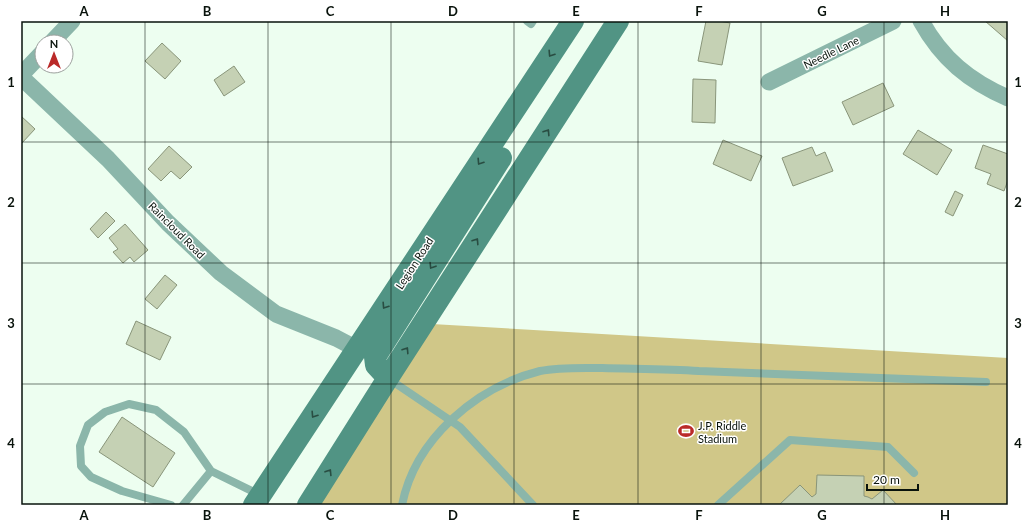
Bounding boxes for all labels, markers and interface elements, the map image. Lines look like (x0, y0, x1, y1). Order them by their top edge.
text: A (78, 3, 89, 19)
text: B (203, 3, 212, 19)
text: C (326, 3, 335, 19)
text: D (448, 3, 458, 19)
text: E (572, 3, 580, 19)
text: F (695, 3, 703, 19)
text: G (817, 3, 827, 19)
text: H (940, 3, 950, 19)
street label: Needle Lane (801, 33, 861, 71)
north arrow (34, 34, 74, 74)
text: N (50, 37, 58, 50)
one-way arrow (549, 49, 556, 56)
text: 1 (7, 74, 15, 90)
text: 1 (1014, 74, 1022, 90)
one-way arrow (542, 129, 549, 136)
one-way arrow (477, 158, 485, 165)
text: 2 (7, 194, 15, 210)
text: 2 (1014, 194, 1022, 210)
street label: Raincloud Road (146, 199, 208, 261)
street label: Legion Road (392, 235, 436, 291)
one-way arrow (471, 238, 479, 245)
one-way arrow (430, 262, 437, 269)
one-way arrow (383, 302, 390, 309)
text: 3 (7, 315, 15, 331)
text: 3 (1014, 315, 1022, 331)
one-way arrow (401, 348, 408, 355)
one-way arrow (311, 411, 319, 418)
place label: J.P. Riddle Stadium (698, 419, 746, 445)
sports icon: J.P. Riddle Stadium (677, 422, 695, 440)
text: 4 (7, 435, 15, 451)
text: 4 (1014, 435, 1022, 451)
scale bar (867, 466, 918, 492)
one-way arrow (324, 469, 331, 476)
text: 20 m (873, 472, 900, 487)
text: A (78, 507, 89, 523)
text: B (203, 507, 212, 523)
text: C (326, 507, 335, 523)
text: D (448, 507, 458, 523)
text: E (572, 507, 580, 523)
text: F (695, 507, 703, 523)
text: G (817, 507, 827, 523)
text: H (940, 507, 950, 523)

